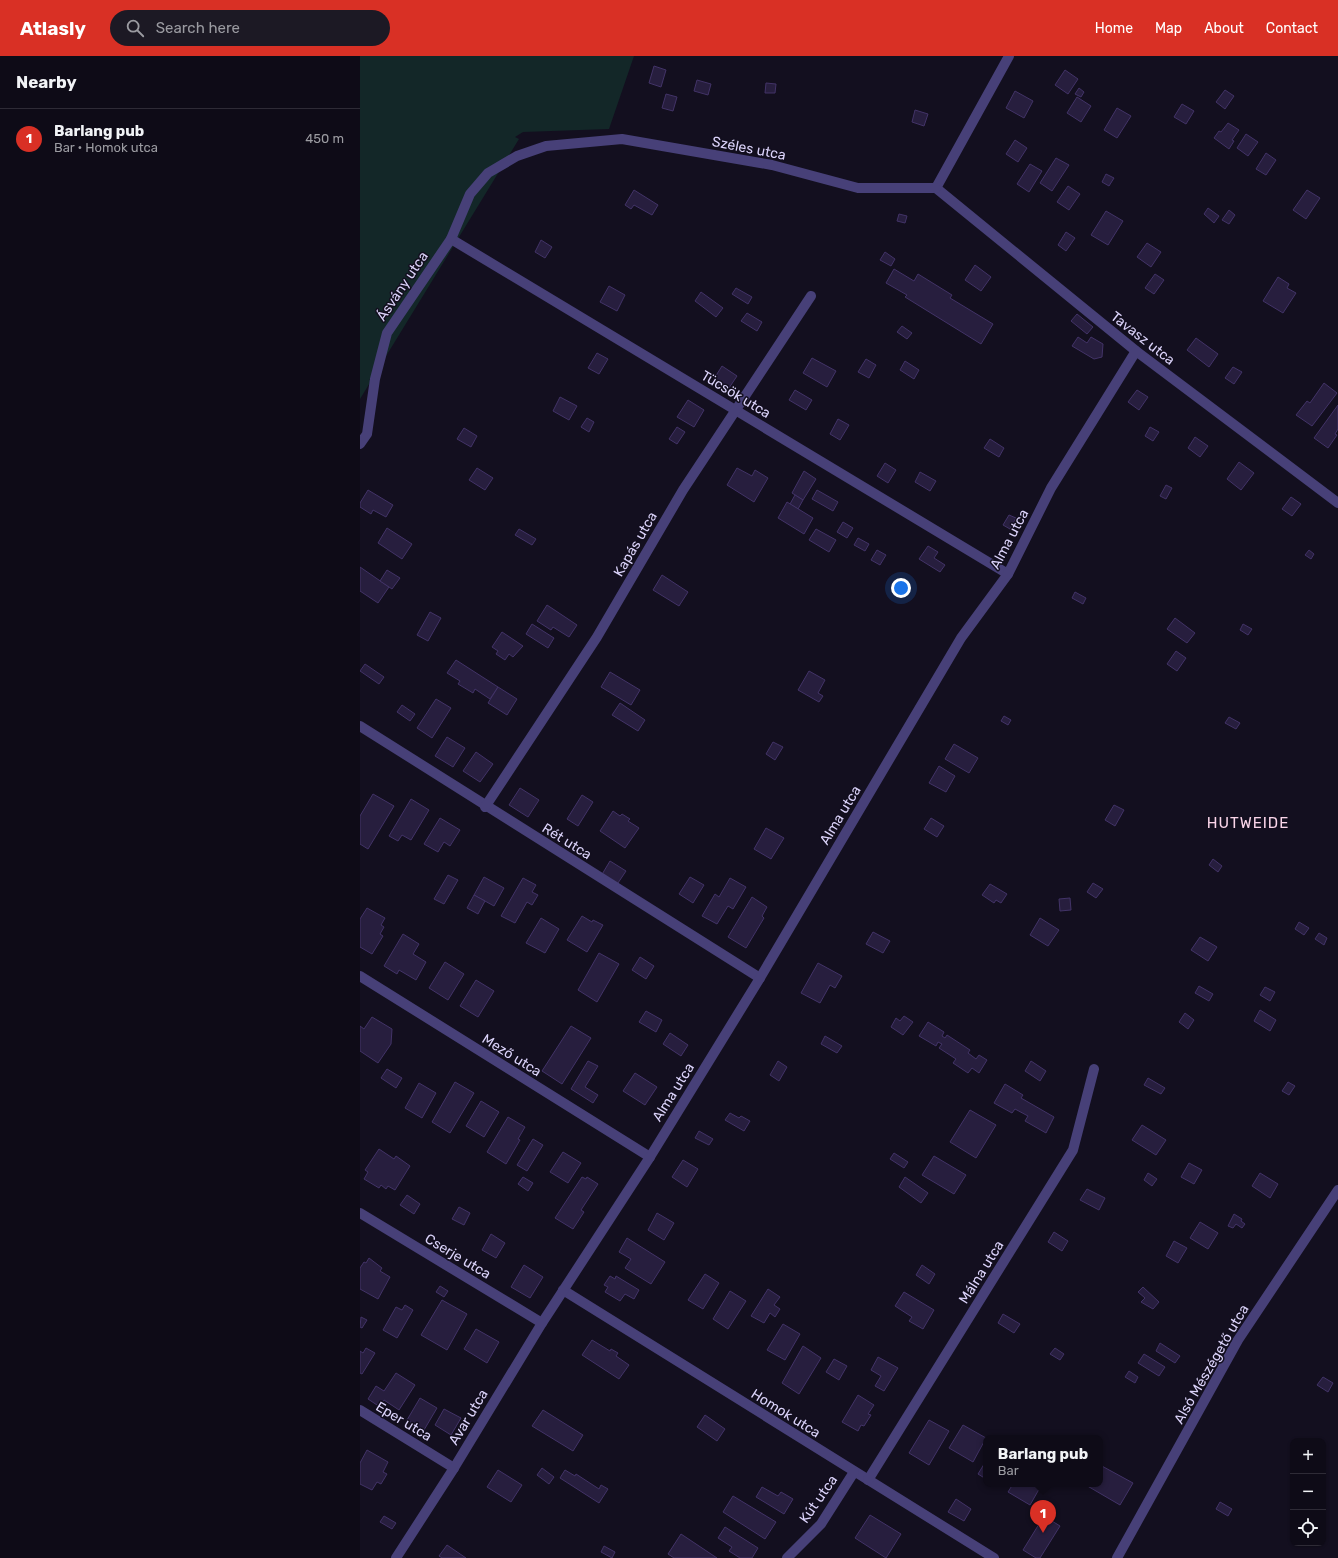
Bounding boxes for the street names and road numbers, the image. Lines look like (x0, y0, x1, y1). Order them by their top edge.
street label: Széles utca (711, 133, 787, 164)
street label: Ásvány utca (372, 248, 432, 324)
street label: Tavasz utca (1107, 308, 1178, 369)
street label: Tücsök utca (698, 367, 774, 422)
street label: Alma utca (987, 506, 1032, 572)
street label: Kapás utca (610, 509, 661, 580)
street label: Alma utca (816, 783, 865, 848)
street label: Rét utca (539, 820, 595, 863)
street label: Mező utca (479, 1031, 545, 1080)
street label: Alma utca (649, 1060, 698, 1125)
street label: Cserje utca (422, 1230, 494, 1283)
street label: Málna utca (955, 1238, 1008, 1307)
street label: Alsó Mészégető utca (1170, 1302, 1252, 1427)
street label: Homok utca (748, 1385, 823, 1441)
street label: Avar utca (445, 1386, 492, 1448)
street label: Eper utca (373, 1398, 435, 1445)
street label: Kút utca (796, 1472, 841, 1527)

